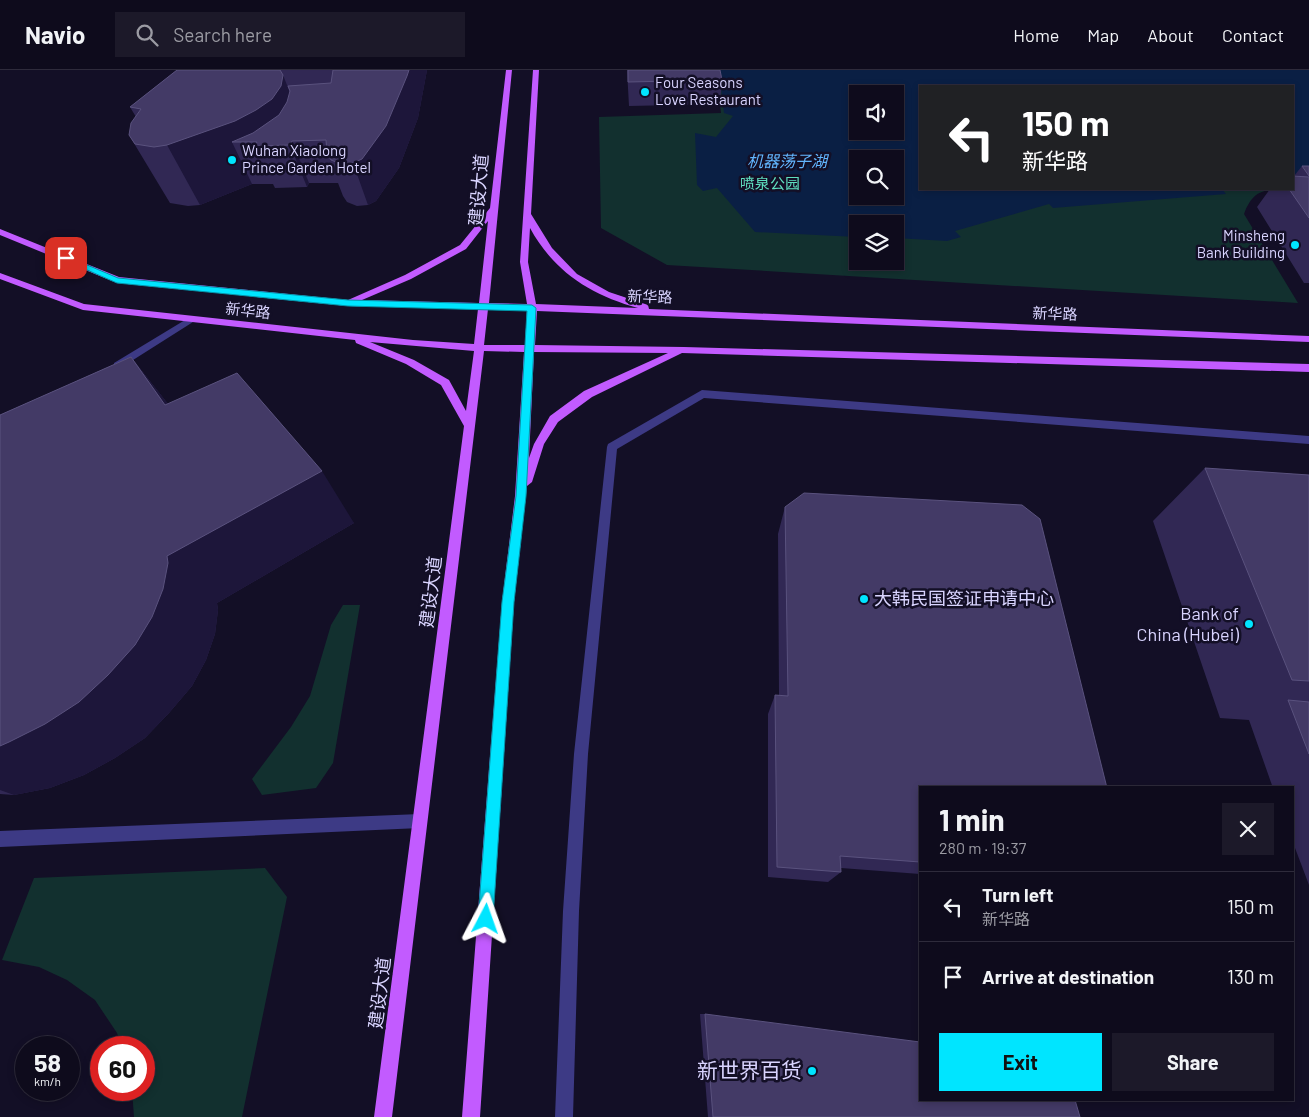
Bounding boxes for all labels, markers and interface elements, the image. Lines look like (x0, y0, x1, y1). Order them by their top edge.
search box (115, 12, 465, 57)
text: Navio (25, 20, 85, 49)
icon: search (133, 21, 161, 49)
text: Search here (173, 23, 272, 46)
text: Home (1013, 24, 1059, 46)
text: Map (1087, 24, 1119, 46)
text: About (1147, 24, 1194, 46)
text: Contact (1222, 24, 1284, 46)
place label: Four Seasons Love Restaurant (655, 73, 761, 108)
map controls (849, 85, 904, 270)
button: sound (849, 85, 904, 140)
marker: Four Seasons Love Restaurant (639, 86, 651, 98)
text: 150 m (1022, 101, 1109, 143)
icon: left (939, 105, 1004, 170)
place label: Wuhan Xiaolong Prince Garden Hotel (242, 141, 371, 176)
text: 新华路 (1022, 147, 1088, 173)
button: search (849, 150, 904, 205)
water label: 机器荡子湖 (747, 151, 830, 170)
street label: 建设大道 (464, 153, 492, 227)
marker: Wuhan Xiaolong Prince Garden Hotel (226, 154, 238, 166)
park label: 喷泉公园 (740, 174, 800, 192)
button: layers (849, 215, 904, 270)
place label: Minsheng Bank Building (1197, 226, 1285, 261)
pin (45, 237, 87, 279)
marker: Minsheng Bank Building (1289, 239, 1301, 251)
icon: arrive (52, 244, 80, 272)
street label: 新华路 (627, 286, 673, 306)
street label: 新华路 (225, 299, 271, 321)
street label: 新华路 (1032, 303, 1078, 323)
street label: 建设大道 (415, 555, 445, 629)
place label: 大韩民国签证申请中心 (874, 587, 1054, 609)
marker: 大韩民国签证申请中心 (858, 593, 870, 605)
place label: Bank of China (Hubei) (1137, 602, 1239, 645)
marker: Bank of China (Hubei) (1243, 618, 1255, 630)
text: 1 min (939, 801, 1005, 837)
button: close (1222, 803, 1274, 855)
text: 280 m · 19:37 (939, 838, 1026, 857)
text: Turn left (982, 883, 1053, 906)
position arrow (459, 892, 511, 944)
icon: left (939, 893, 967, 921)
text: 150 m (1227, 895, 1274, 918)
text: 新华路 (982, 909, 1030, 928)
street label: 建设大道 (364, 956, 394, 1030)
icon: arrive (939, 963, 967, 991)
text: Arrive at destination (982, 965, 1154, 988)
text: 130 m (1227, 965, 1274, 988)
button: Exit (939, 1033, 1102, 1091)
button: Share (1112, 1033, 1274, 1091)
speed limit sign: 60 (90, 1036, 155, 1101)
text: 58 (34, 1047, 61, 1077)
place label: 新世界百货 (697, 1057, 802, 1082)
marker: 新世界百货 (806, 1065, 818, 1077)
text: km/h (34, 1074, 61, 1088)

